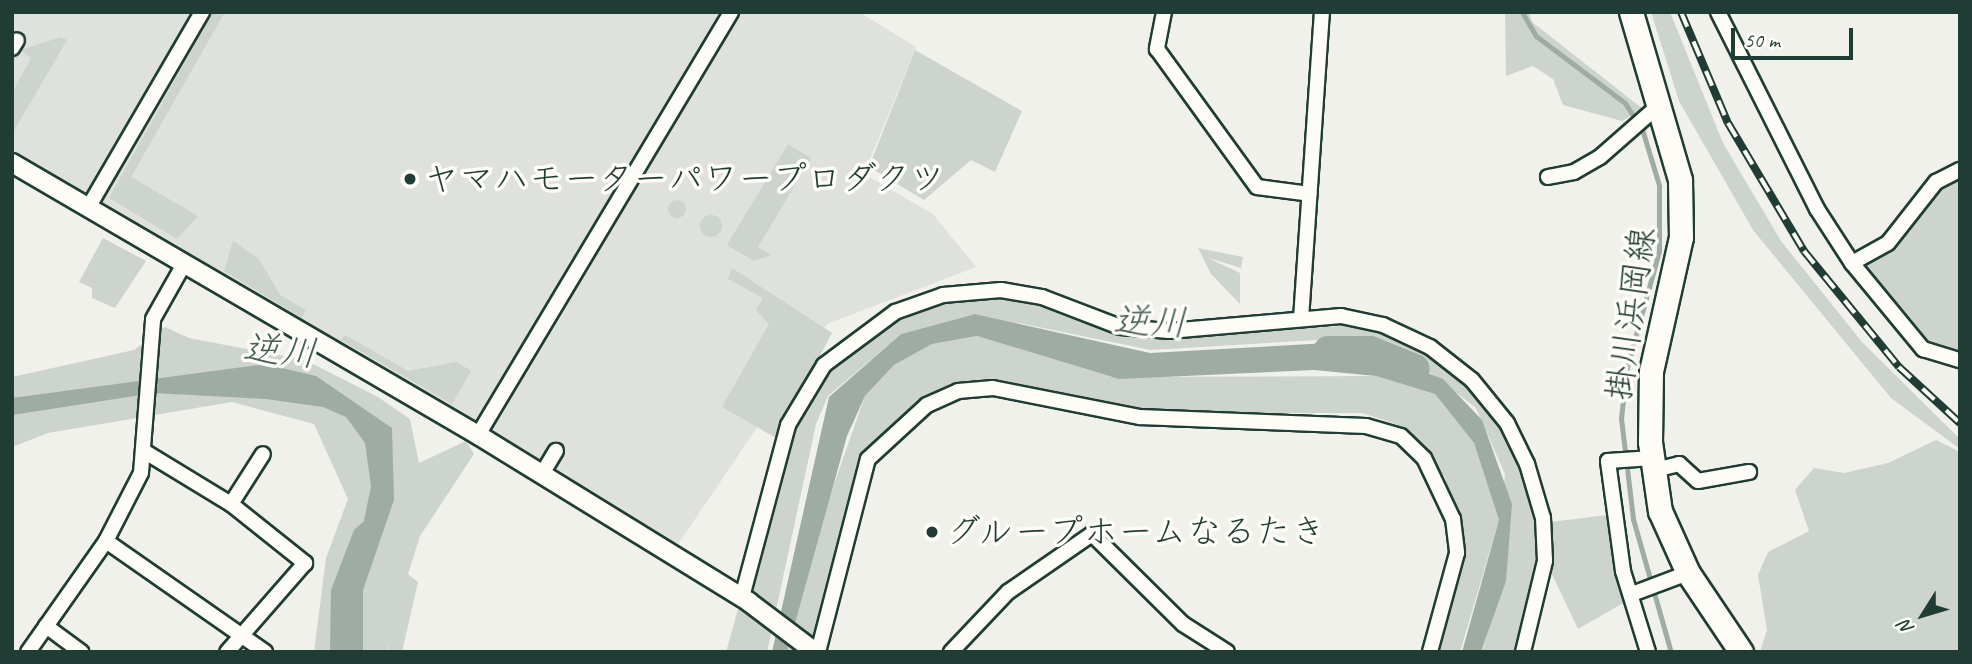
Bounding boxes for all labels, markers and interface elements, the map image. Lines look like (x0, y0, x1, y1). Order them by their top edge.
scale bar (1734, 14, 1856, 58)
text: 50 m (1744, 27, 1780, 53)
place label: ヤマハモーターパワープロダクツ (424, 158, 949, 200)
marker: ヤマハモーターパワープロダクツ (402, 171, 418, 187)
street label: 掛川浜岡線 (1598, 224, 1664, 404)
water label: 逆川 (1112, 299, 1188, 345)
water label: 逆川 (241, 326, 319, 376)
place label: グループホームなるたき (946, 511, 1332, 553)
marker: グループホームなるたき (924, 524, 940, 540)
north arrow (1888, 580, 1958, 650)
text: N (1893, 616, 1919, 640)

